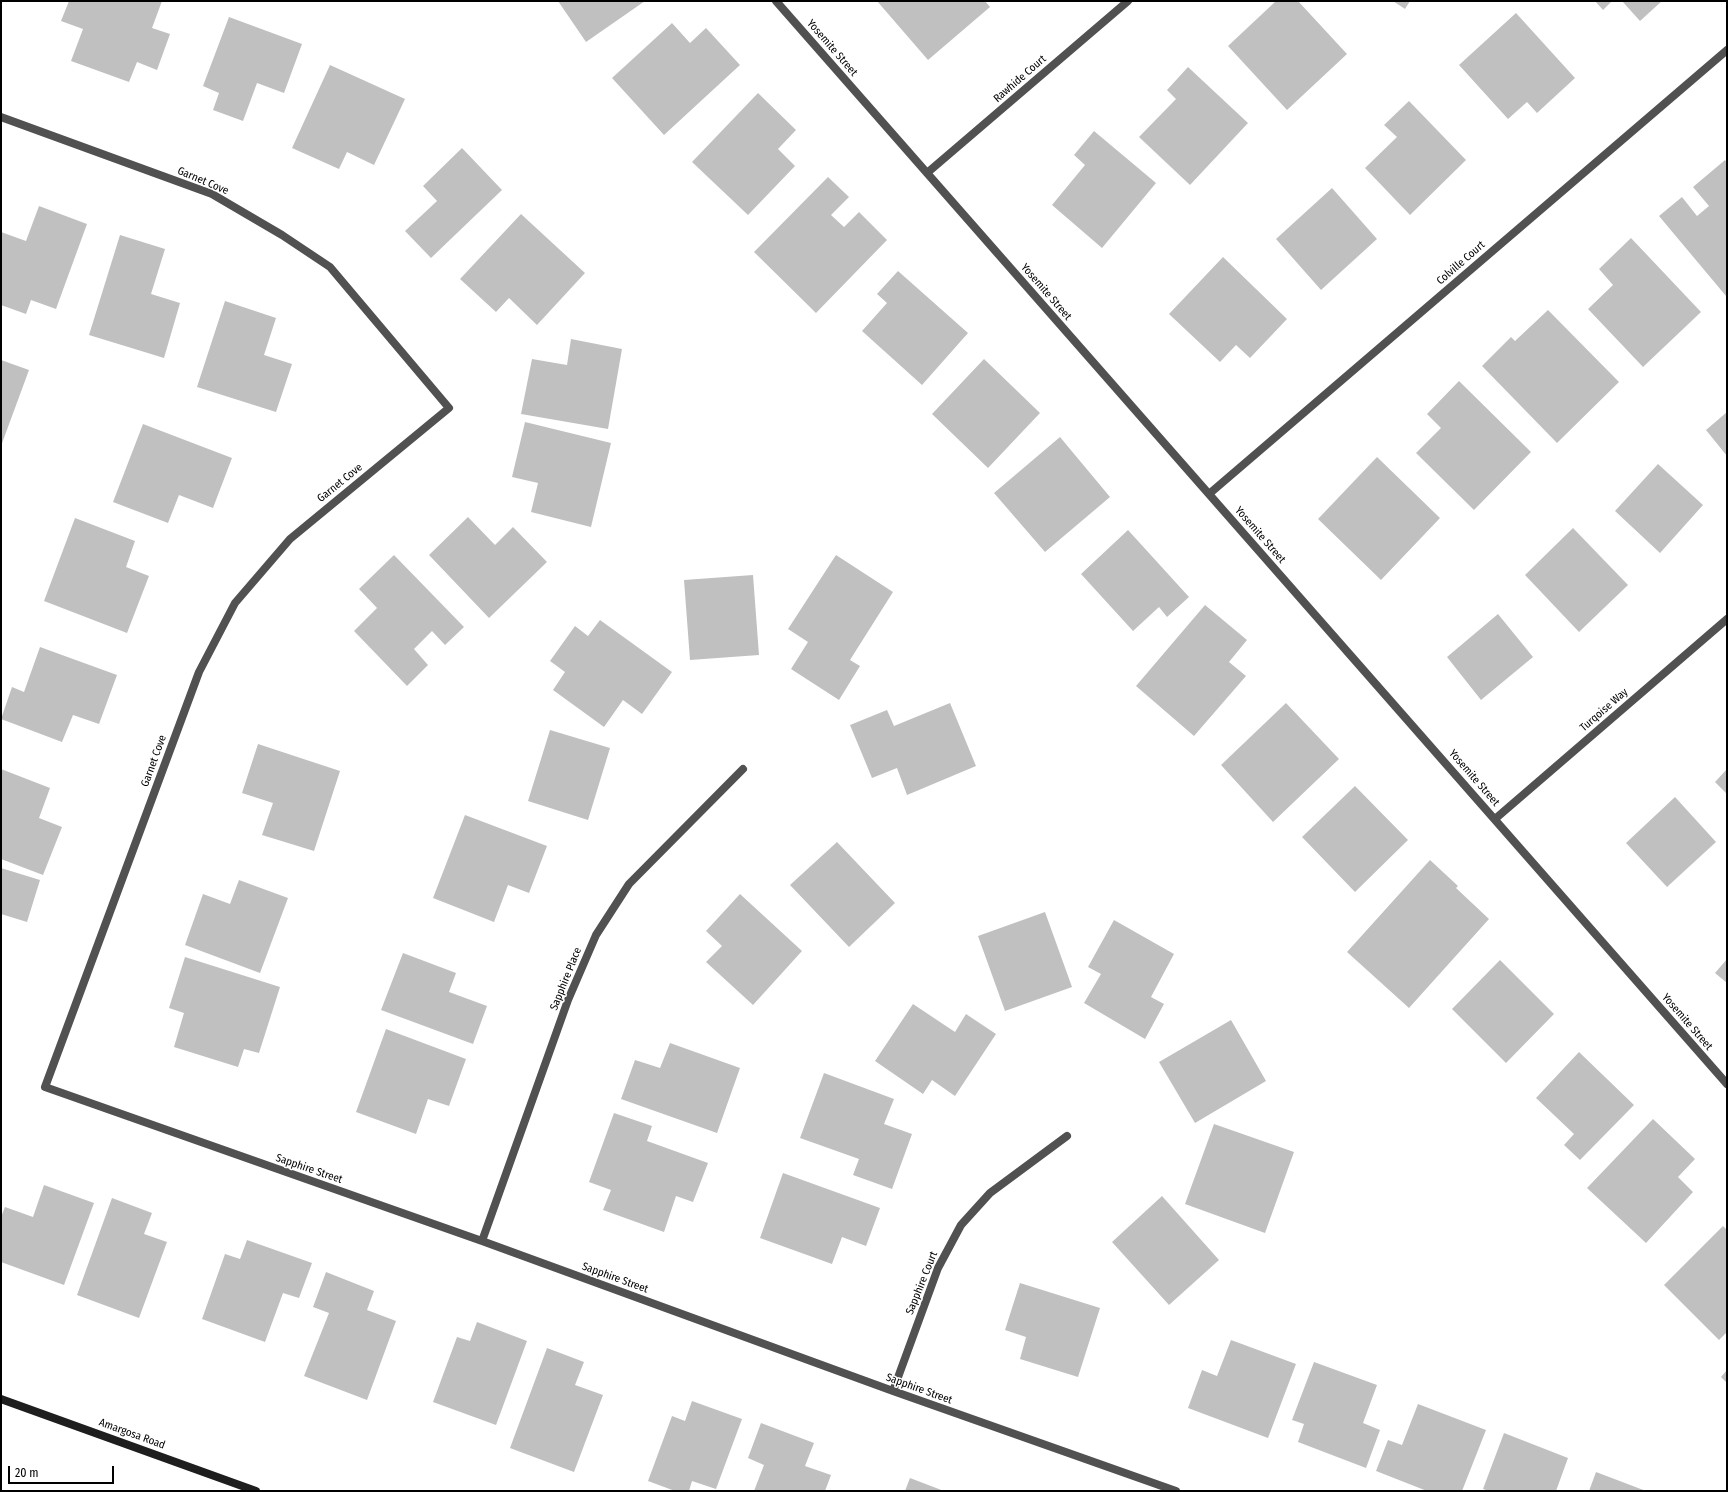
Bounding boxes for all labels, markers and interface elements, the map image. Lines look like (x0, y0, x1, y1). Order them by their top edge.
street label: Yosemite Street (804, 17, 860, 79)
street label: Rawhide Court (991, 53, 1049, 105)
street label: Garnet Cove (175, 164, 231, 198)
street label: Colville Court (1434, 238, 1488, 288)
street label: Yosemite Street (1018, 261, 1074, 323)
street label: Garnet Cove (315, 461, 365, 505)
street label: Yosemite Street (1232, 504, 1288, 566)
street label: Turqoise Way (1577, 686, 1631, 734)
street label: Garnet Cove (139, 733, 169, 789)
street label: Yosemite Street (1446, 747, 1502, 809)
street label: Sapphire Place (547, 946, 585, 1012)
street label: Yosemite Street (1659, 991, 1715, 1053)
street label: Sapphire Street (274, 1151, 344, 1187)
street label: Sapphire Court (903, 1249, 941, 1317)
street label: Sapphire Street (580, 1260, 650, 1296)
street label: Sapphire Street (884, 1371, 954, 1407)
street label: Amargosa Road (97, 1416, 167, 1452)
scale bar (10, 1458, 116, 1484)
text: 20 m (15, 1466, 39, 1480)

